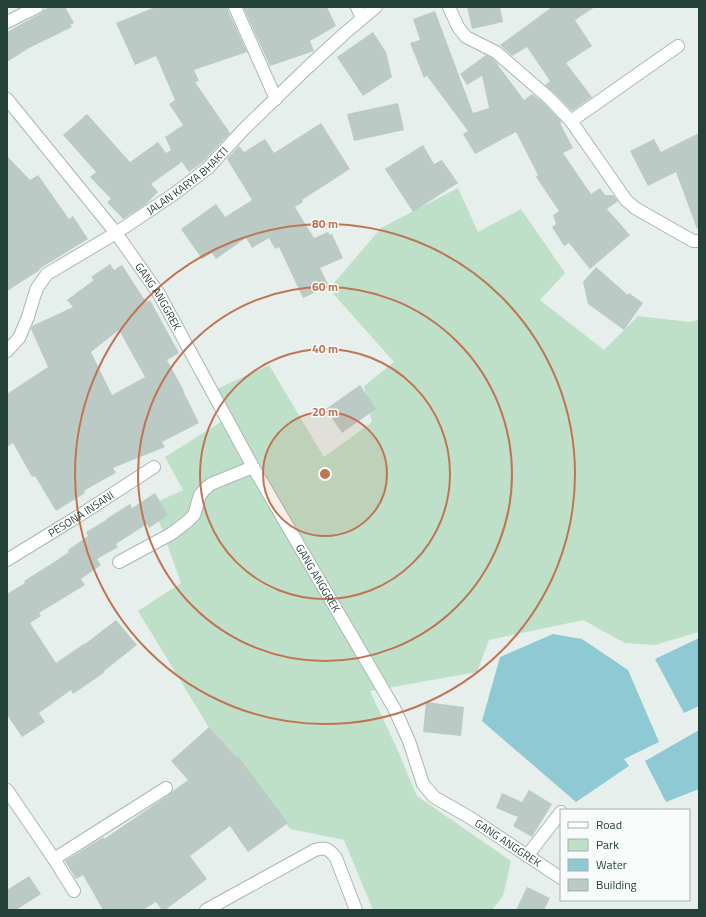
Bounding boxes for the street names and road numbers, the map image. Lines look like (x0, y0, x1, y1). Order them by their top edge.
street label: JALAN KARYA BHAKTI (143, 143, 232, 218)
street label: GANG ANGGREK (131, 259, 185, 334)
street label: PESONA INSANI (45, 487, 117, 541)
street label: GANG ANGGREK (292, 541, 345, 616)
street label: GANG ANGGREK (472, 815, 545, 871)

